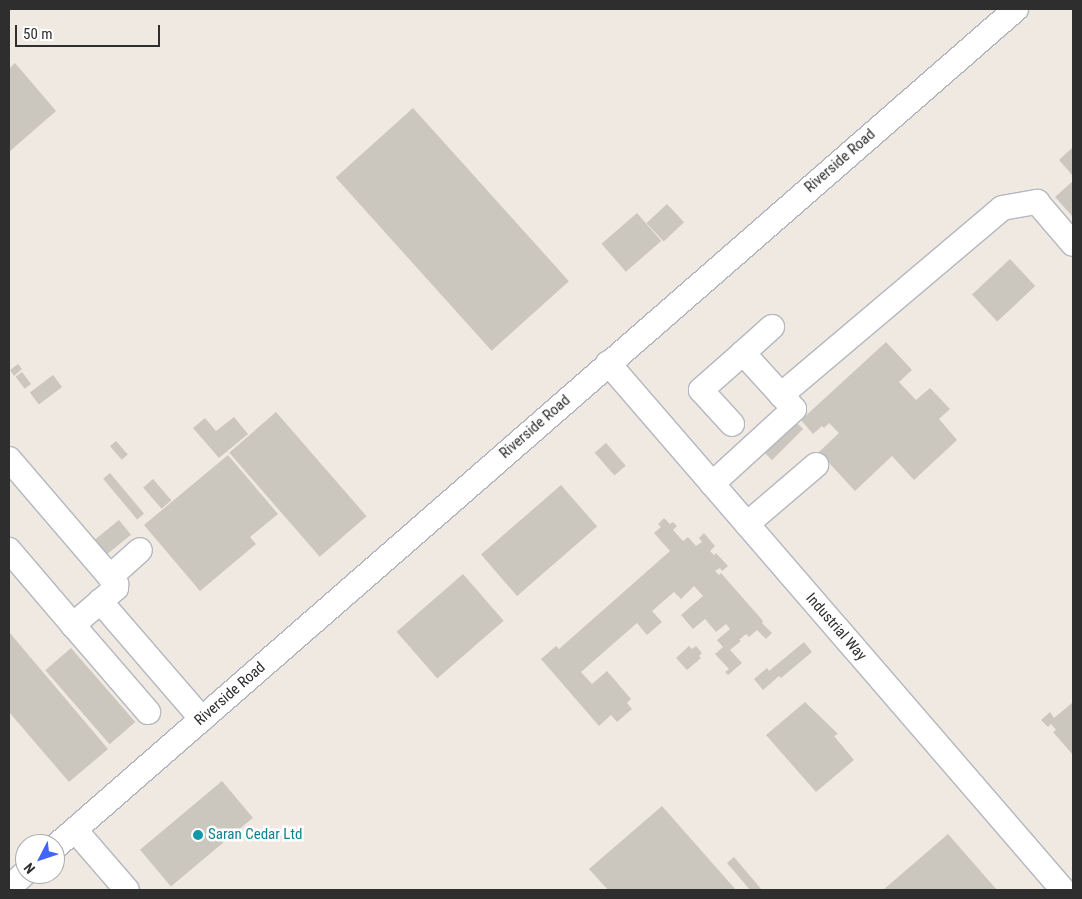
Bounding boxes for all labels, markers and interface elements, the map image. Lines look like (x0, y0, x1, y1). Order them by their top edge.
scale bar (18, 15, 162, 47)
text: 50 m (23, 25, 53, 43)
street label: Riverside Road (801, 125, 879, 197)
street label: Riverside Road (496, 391, 574, 463)
street label: Industrial Way (802, 590, 870, 664)
street label: Riverside Road (191, 658, 269, 730)
place label: Saran Cedar Ltd (208, 826, 302, 844)
marker: Saran Cedar Ltd (192, 829, 204, 841)
north arrow (15, 834, 65, 884)
text: N (21, 860, 38, 877)

